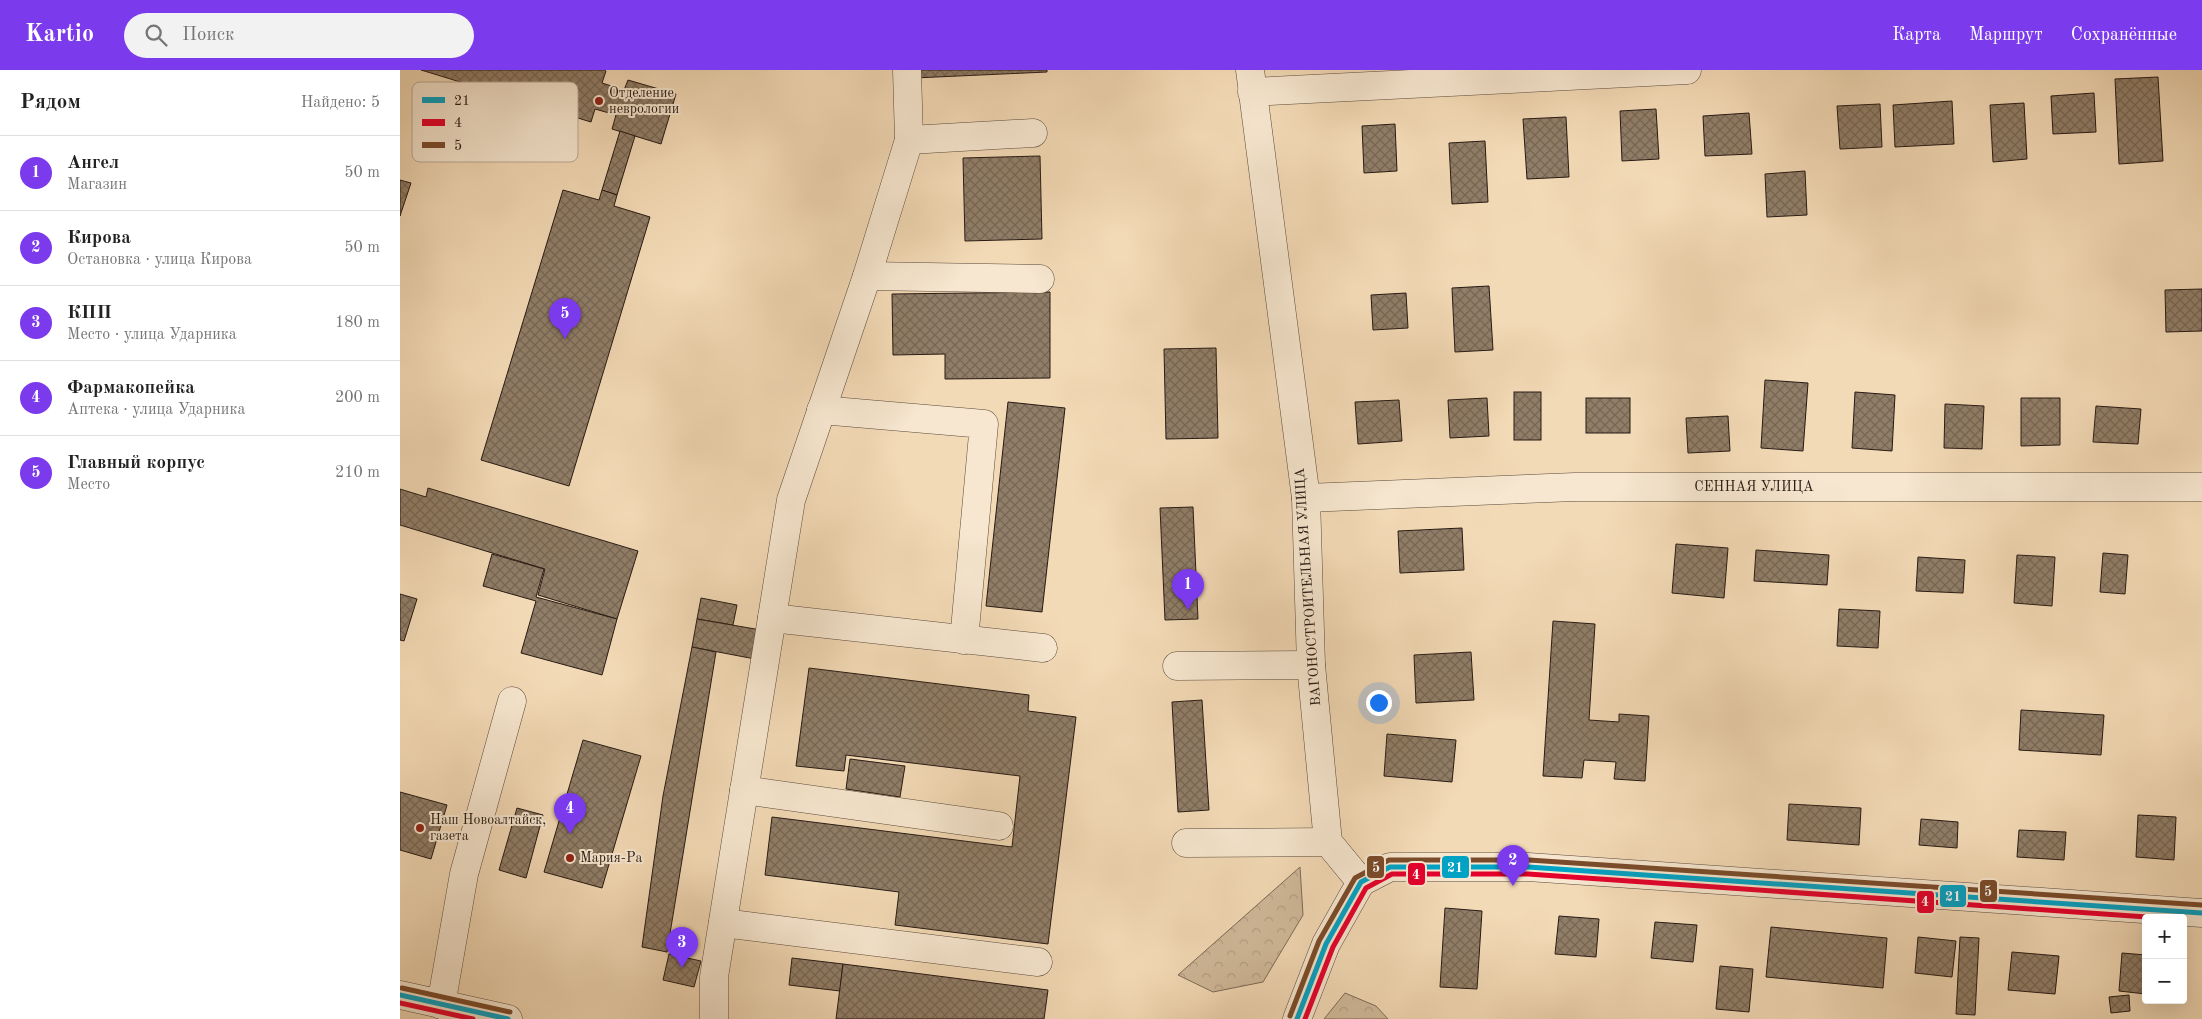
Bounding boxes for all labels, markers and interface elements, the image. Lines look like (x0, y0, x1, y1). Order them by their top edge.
search box (124, 13, 474, 58)
icon: search (142, 21, 170, 49)
text: Kartio (25, 23, 94, 47)
text: Поиск (182, 26, 234, 45)
text: Карта (1892, 26, 1941, 44)
text: Маршрут (1969, 26, 2043, 44)
text: Сохранённые (2071, 26, 2177, 44)
legend (412, 82, 578, 162)
place label: Отделение неврологии (609, 86, 679, 116)
text: Рядом (20, 92, 81, 113)
text: 21 (454, 94, 470, 108)
text: Найдено: 5 (301, 95, 380, 111)
marker: Отделение неврологии (593, 95, 605, 107)
text: 4 (454, 116, 462, 130)
text: 5 (454, 139, 462, 153)
text: Ангел (67, 154, 119, 173)
text: 1 (31, 165, 41, 181)
text: 50 m (344, 165, 380, 181)
text: Магазин (67, 177, 127, 193)
text: Кирова (67, 229, 131, 248)
text: 2 (31, 240, 41, 256)
text: 50 m (344, 240, 380, 256)
text: Остановка · улица Кирова (67, 252, 252, 268)
pin: 5 (549, 298, 581, 339)
text: КПП (67, 304, 112, 323)
text: 3 (31, 315, 41, 331)
text: 180 m (335, 315, 380, 331)
text: Место · улица Ударника (67, 327, 237, 343)
text: Фармакопейка (67, 379, 195, 398)
text: 4 (31, 390, 41, 406)
text: 200 m (335, 390, 380, 406)
text: Аптека · улица Ударника (67, 402, 245, 418)
text: Главный корпус (67, 454, 205, 473)
text: 5 (31, 465, 41, 481)
text: 210 m (335, 465, 380, 481)
street label: ВАГОНОСТРОИТЕЛЬНАЯ УЛИЦА (1293, 467, 1323, 707)
text: Место (67, 477, 110, 493)
street label: СЕННАЯ УЛИЦА (1694, 480, 1814, 494)
pin: 1 (1172, 569, 1204, 610)
your location (1366, 690, 1392, 716)
pin: 4 (554, 793, 586, 834)
place label: Наш Новоалтайск, газета (430, 813, 546, 843)
marker: Наш Новоалтайск, газета (414, 822, 426, 834)
pin: 2 (1497, 845, 1529, 886)
place label: Мария-Ра (580, 851, 642, 865)
marker: Мария-Ра (564, 852, 576, 864)
line badge: 5 (1366, 855, 1385, 879)
line badge: 21 (1441, 855, 1470, 879)
text: 5 (1372, 861, 1380, 875)
text: 21 (1447, 861, 1463, 875)
line badge: 4 (1407, 862, 1426, 886)
text: 4 (1412, 868, 1420, 882)
line badge: 5 (1979, 879, 1998, 903)
line badge: 21 (1939, 884, 1967, 908)
text: 5 (1984, 885, 1992, 899)
line badge: 4 (1916, 890, 1935, 914)
text: 21 (1945, 890, 1961, 904)
text: 4 (1921, 895, 1929, 909)
map controls (2142, 914, 2187, 1004)
button: + (2142, 914, 2187, 959)
pin: 3 (666, 927, 698, 968)
button: − (2142, 959, 2187, 1004)

